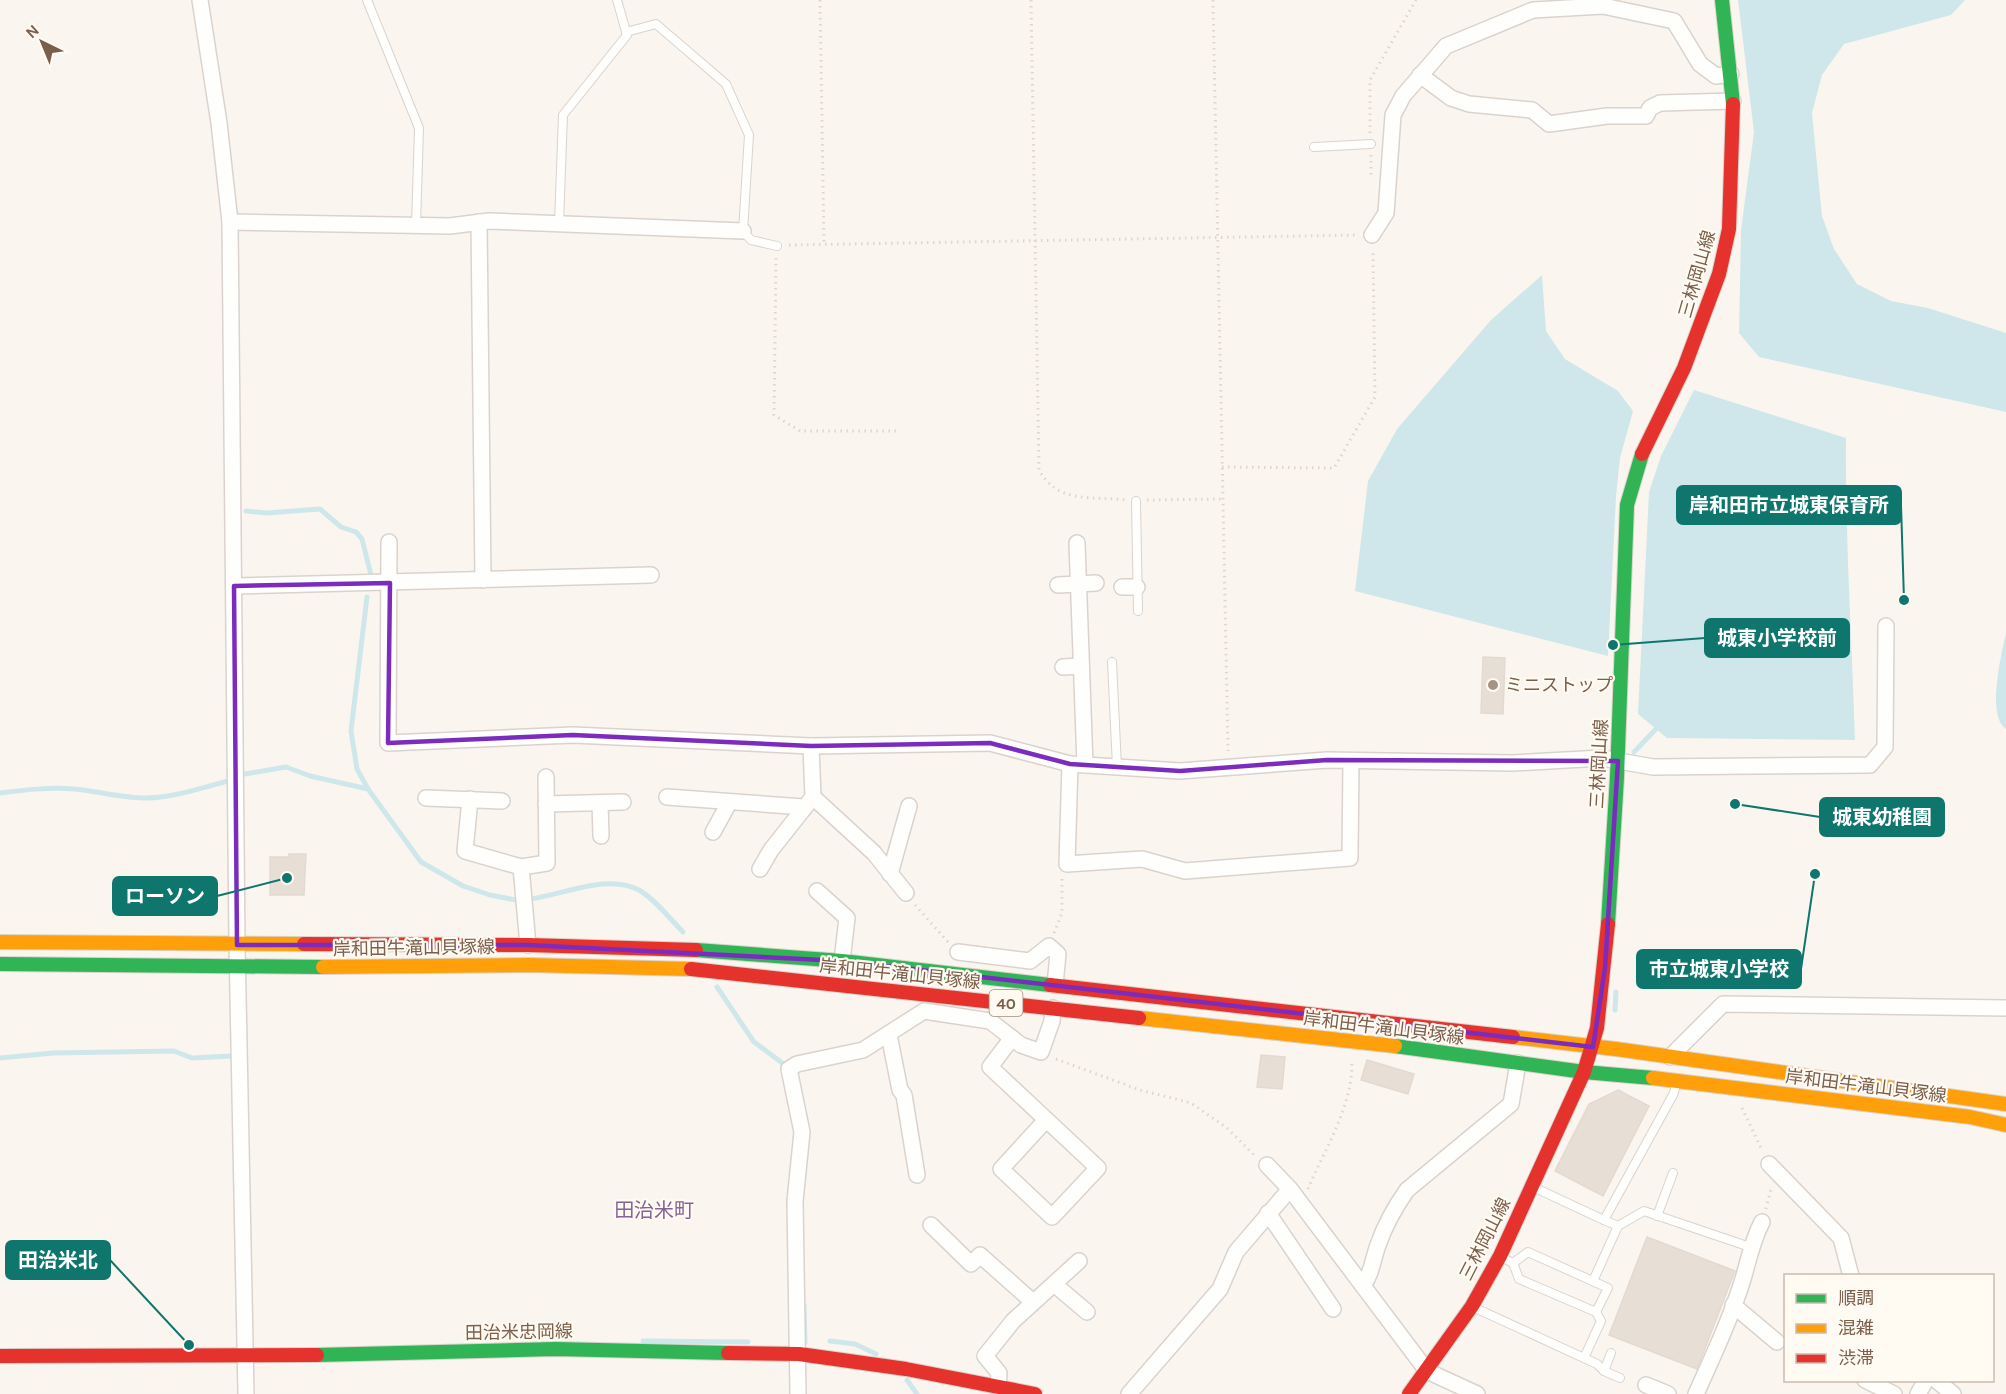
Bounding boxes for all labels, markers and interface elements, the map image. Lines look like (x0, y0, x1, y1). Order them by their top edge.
north arrow (12, 12, 72, 72)
text: N (21, 21, 43, 42)
street label: 三林岡山線 (1674, 228, 1720, 320)
callout: 岸和田市立城東保育所 (1677, 486, 1901, 524)
text: 岸和田市立城東保育所 (1689, 494, 1889, 517)
callout: 城東小学校前 (1705, 619, 1849, 657)
text: 城東小学校前 (1717, 627, 1837, 650)
place label: ミニストップ (1505, 674, 1613, 696)
marker: ミニストップ (1486, 678, 1500, 692)
street label: 三林岡山線 (1586, 718, 1612, 810)
callout: 城東幼稚園 (1820, 798, 1944, 836)
text: 城東幼稚園 (1832, 806, 1932, 829)
callout: ローソン (113, 877, 217, 915)
text: ローソン (125, 885, 205, 908)
street label: 岸和田牛滝山貝塚線 (333, 936, 495, 960)
callout: 市立城東小学校 (1637, 950, 1801, 988)
street label: 岸和田牛滝山貝塚線 (818, 955, 982, 993)
text: 市立城東小学校 (1649, 958, 1789, 981)
road number: 40 (990, 990, 1022, 1016)
street label: 岸和田牛滝山貝塚線 (1302, 1007, 1466, 1049)
street label: 岸和田牛滝山貝塚線 (1784, 1065, 1948, 1107)
street label: 三林岡山線 (1455, 1194, 1515, 1284)
district label: 田治米町 (614, 1199, 694, 1222)
callout: 田治米北 (6, 1241, 110, 1279)
text: 田治米北 (18, 1249, 98, 1272)
legend (1784, 1274, 1994, 1382)
text: 順調 (1838, 1287, 1874, 1309)
text: 混雑 (1838, 1317, 1874, 1339)
street label: 田治米忠岡線 (465, 1320, 573, 1344)
text: 渋滞 (1838, 1347, 1874, 1369)

